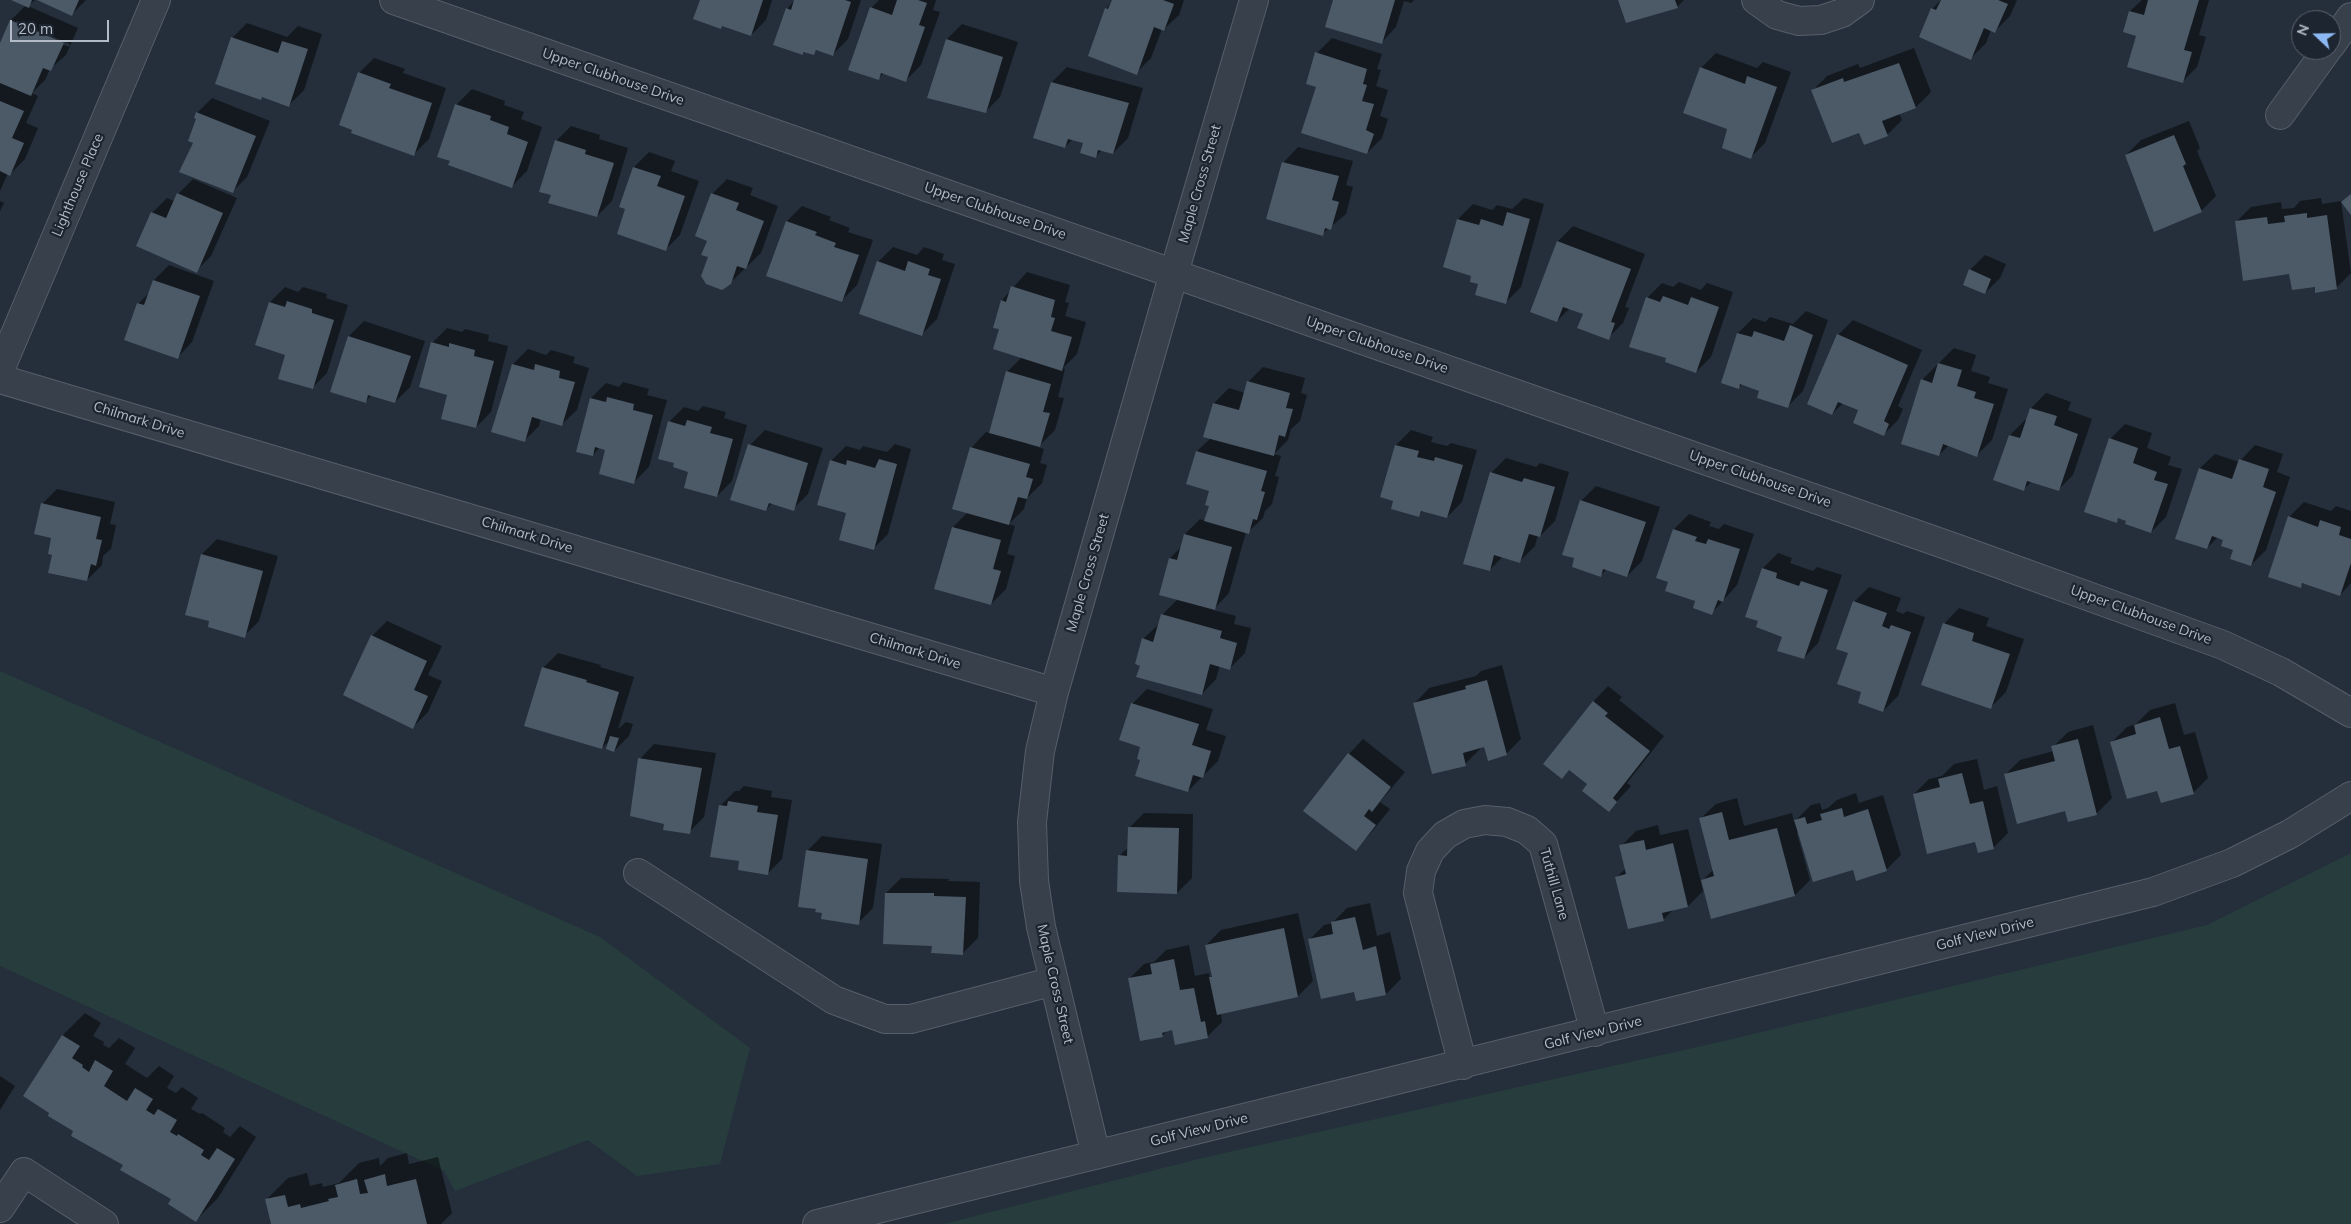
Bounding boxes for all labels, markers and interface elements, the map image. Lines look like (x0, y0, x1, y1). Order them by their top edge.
scale bar (12, 10, 111, 42)
north arrow (2291, 10, 2341, 60)
text: 20 m (18, 19, 53, 38)
text: N (2293, 22, 2313, 38)
street label: Upper Clubhouse Drive (540, 45, 686, 109)
street label: Maple Cross Street (1175, 123, 1225, 245)
street label: Lighthouse Place (49, 131, 107, 239)
street label: Upper Clubhouse Drive (922, 179, 1068, 243)
street label: Upper Clubhouse Drive (1304, 313, 1450, 377)
street label: Chilmark Drive (91, 398, 187, 442)
street label: Upper Clubhouse Drive (1687, 447, 1833, 511)
street label: Maple Cross Street (1063, 512, 1113, 634)
street label: Chilmark Drive (479, 513, 575, 557)
street label: Upper Clubhouse Drive (2068, 582, 2214, 648)
street label: Chilmark Drive (867, 629, 963, 673)
street label: Tuthill Lane (1536, 846, 1572, 922)
street label: Golf View Drive (1934, 914, 2036, 954)
street label: Maple Cross Street (1033, 923, 1077, 1045)
street label: Golf View Drive (1542, 1013, 1644, 1053)
street label: Golf View Drive (1148, 1110, 1250, 1150)

